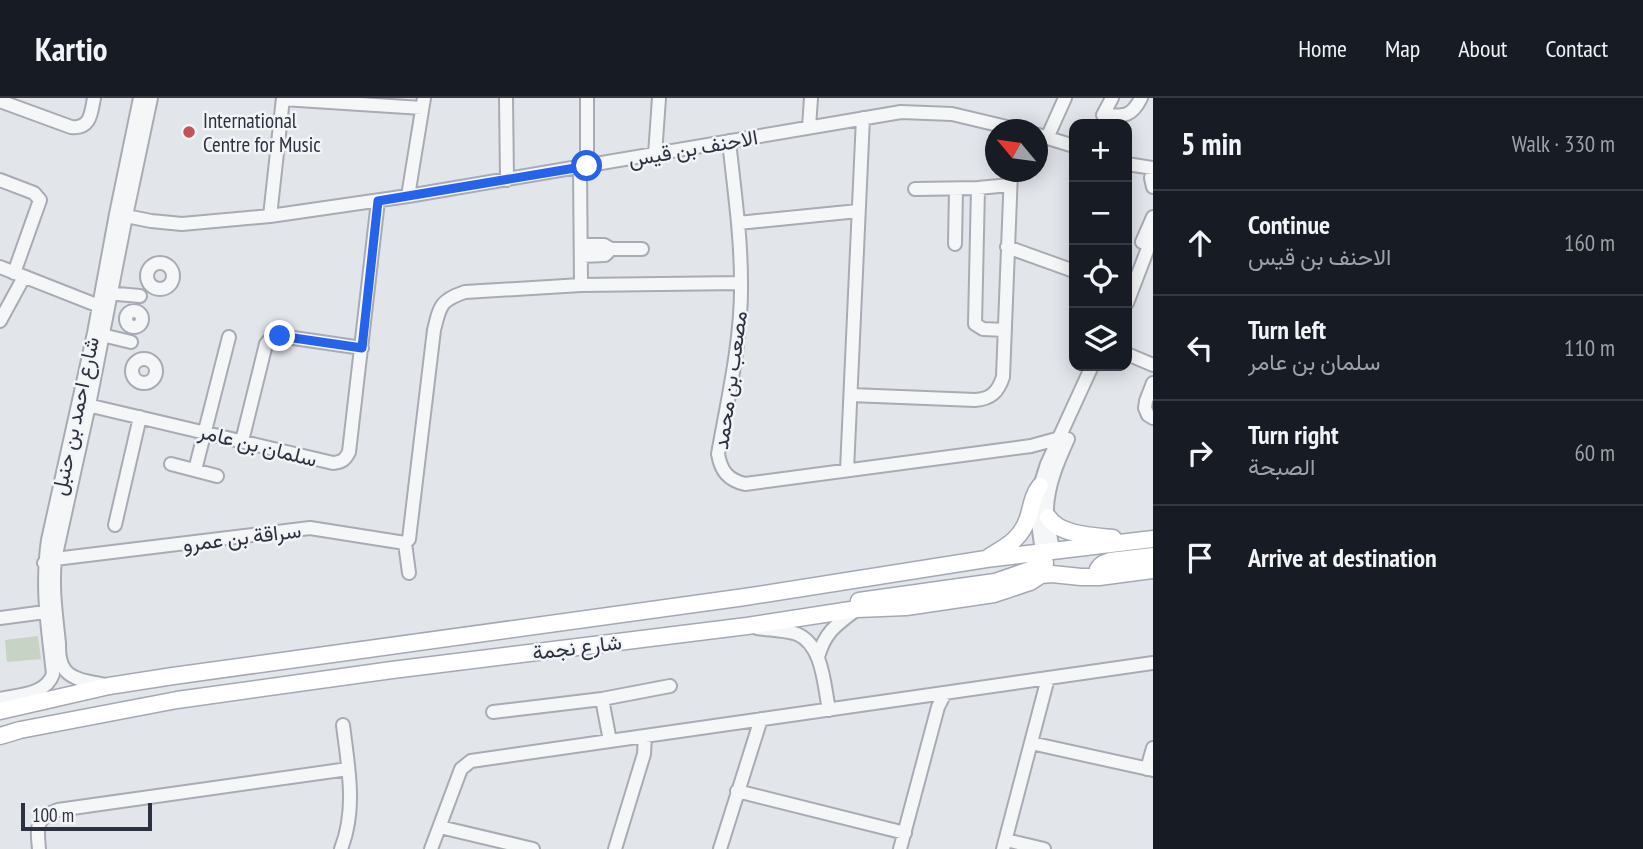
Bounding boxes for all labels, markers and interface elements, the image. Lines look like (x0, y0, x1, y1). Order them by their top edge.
text: Kartio (35, 27, 108, 70)
text: Home (1298, 33, 1347, 64)
text: Map (1385, 33, 1420, 64)
text: About (1458, 33, 1507, 64)
text: Contact (1545, 33, 1608, 64)
place label: International Centre for Music (203, 107, 321, 158)
north arrow (985, 119, 1048, 182)
map controls (1069, 119, 1132, 371)
button: + (1069, 119, 1132, 182)
street label: الاحنف بن قيس (626, 123, 760, 173)
marker: International Centre for Music (181, 124, 197, 140)
text: 5 min (1181, 124, 1242, 163)
text: Walk · 330 m (1512, 129, 1615, 158)
route start (571, 150, 602, 181)
button: − (1069, 182, 1132, 245)
text: Continue (1248, 208, 1330, 241)
icon: ahead (1181, 224, 1219, 262)
text: 160 m (1564, 228, 1615, 257)
text: الاحنف بن قيس (1248, 242, 1391, 271)
button: locate (1069, 245, 1132, 308)
button: layers (1069, 308, 1132, 371)
street label: مصعب بن محمد (707, 309, 753, 451)
text: Turn left (1248, 313, 1326, 346)
route end (264, 320, 295, 351)
icon: left (1181, 329, 1219, 367)
text: 110 m (1564, 333, 1615, 362)
street label: شارع احمد بن حنبل (45, 334, 106, 498)
text: سلمان بن عامر (1248, 347, 1381, 376)
street label: سلمان بن عامر (195, 417, 320, 473)
text: Turn right (1248, 418, 1339, 451)
icon: right (1181, 434, 1219, 472)
text: 60 m (1574, 438, 1615, 467)
text: الصبحة (1248, 452, 1315, 481)
street label: سراقة بن عمرو (181, 516, 303, 558)
icon: arrive (1181, 539, 1219, 577)
text: Arrive at destination (1248, 541, 1437, 574)
street label: شارع نجمة (531, 628, 623, 667)
scale bar (21, 800, 152, 832)
text: 100 m (32, 803, 74, 827)

